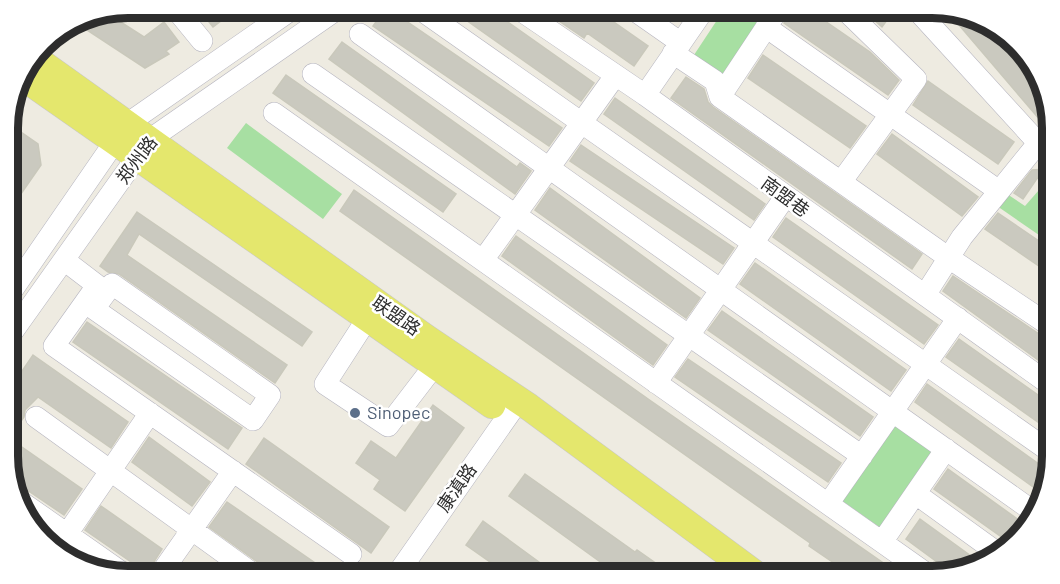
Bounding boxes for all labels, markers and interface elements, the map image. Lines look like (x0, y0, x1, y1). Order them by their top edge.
street label: 郑州路 (111, 131, 161, 188)
street label: 南盟巷 (757, 171, 814, 221)
street label: 联盟路 (368, 291, 425, 340)
place label: Sinopec (367, 401, 430, 423)
marker: Sinopec (348, 406, 362, 420)
street label: 康滇路 (432, 459, 481, 516)

